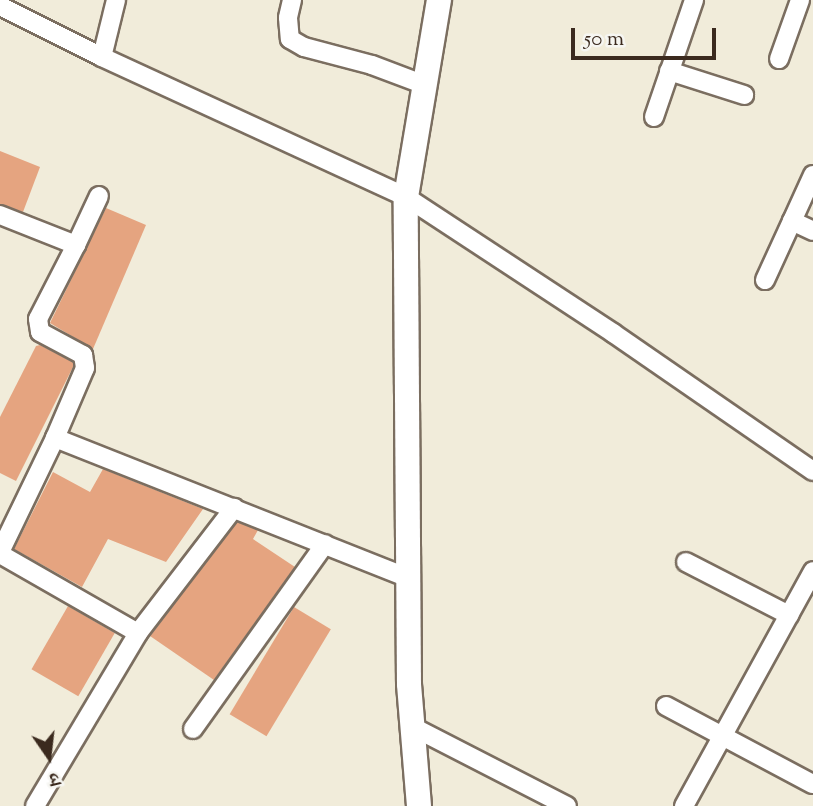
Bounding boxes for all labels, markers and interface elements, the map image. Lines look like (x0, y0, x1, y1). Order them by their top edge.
scale bar (575, 14, 720, 58)
text: 50 m (584, 25, 624, 55)
north arrow (14, 722, 84, 792)
text: उ (46, 764, 62, 792)

